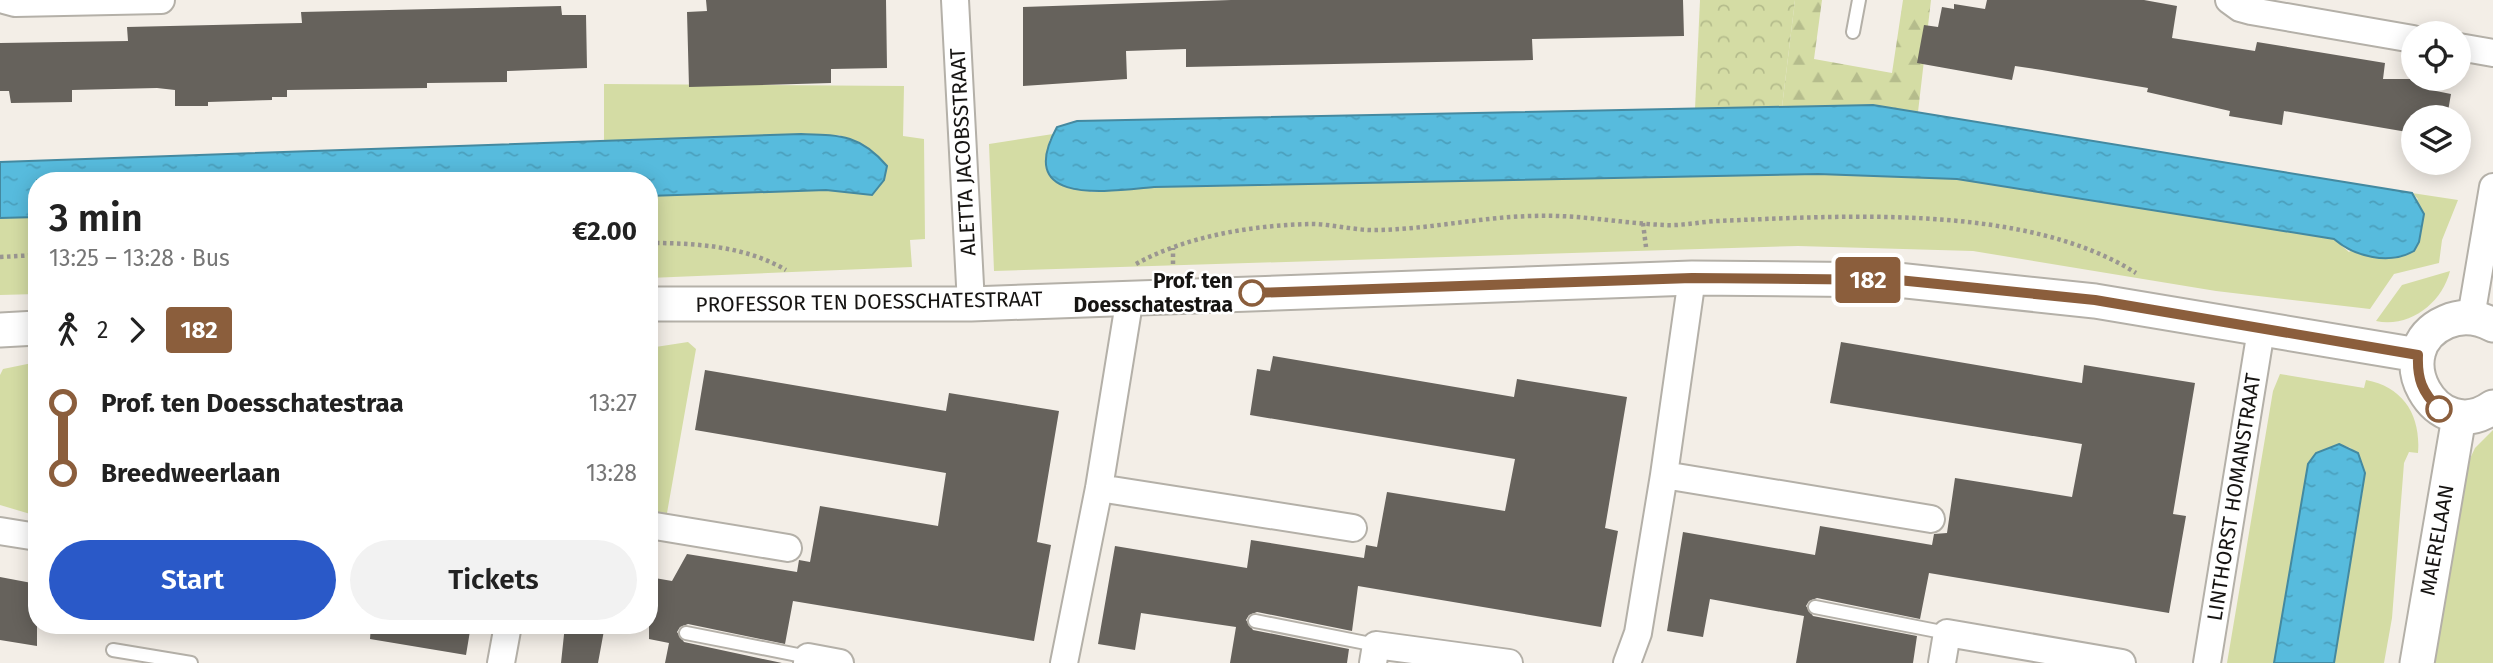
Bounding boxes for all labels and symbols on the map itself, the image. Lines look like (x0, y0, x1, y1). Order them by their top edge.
street label: ALETTA JACOBSSTRAAT (945, 47, 981, 257)
line badge: 182 (1828, 257, 1908, 303)
place label: Prof. ten Doesschatestraa (1073, 268, 1233, 318)
marker: Prof. ten Doesschatestraa (1239, 280, 1265, 306)
street label: PROFESSOR TEN DOESSCHATESTRAAT (695, 286, 1043, 318)
street label: LINTHORST HOMANSTRAAT (2202, 371, 2266, 623)
unlabelled marker (2426, 396, 2452, 422)
street label: MAERELAAN (2414, 482, 2460, 598)

